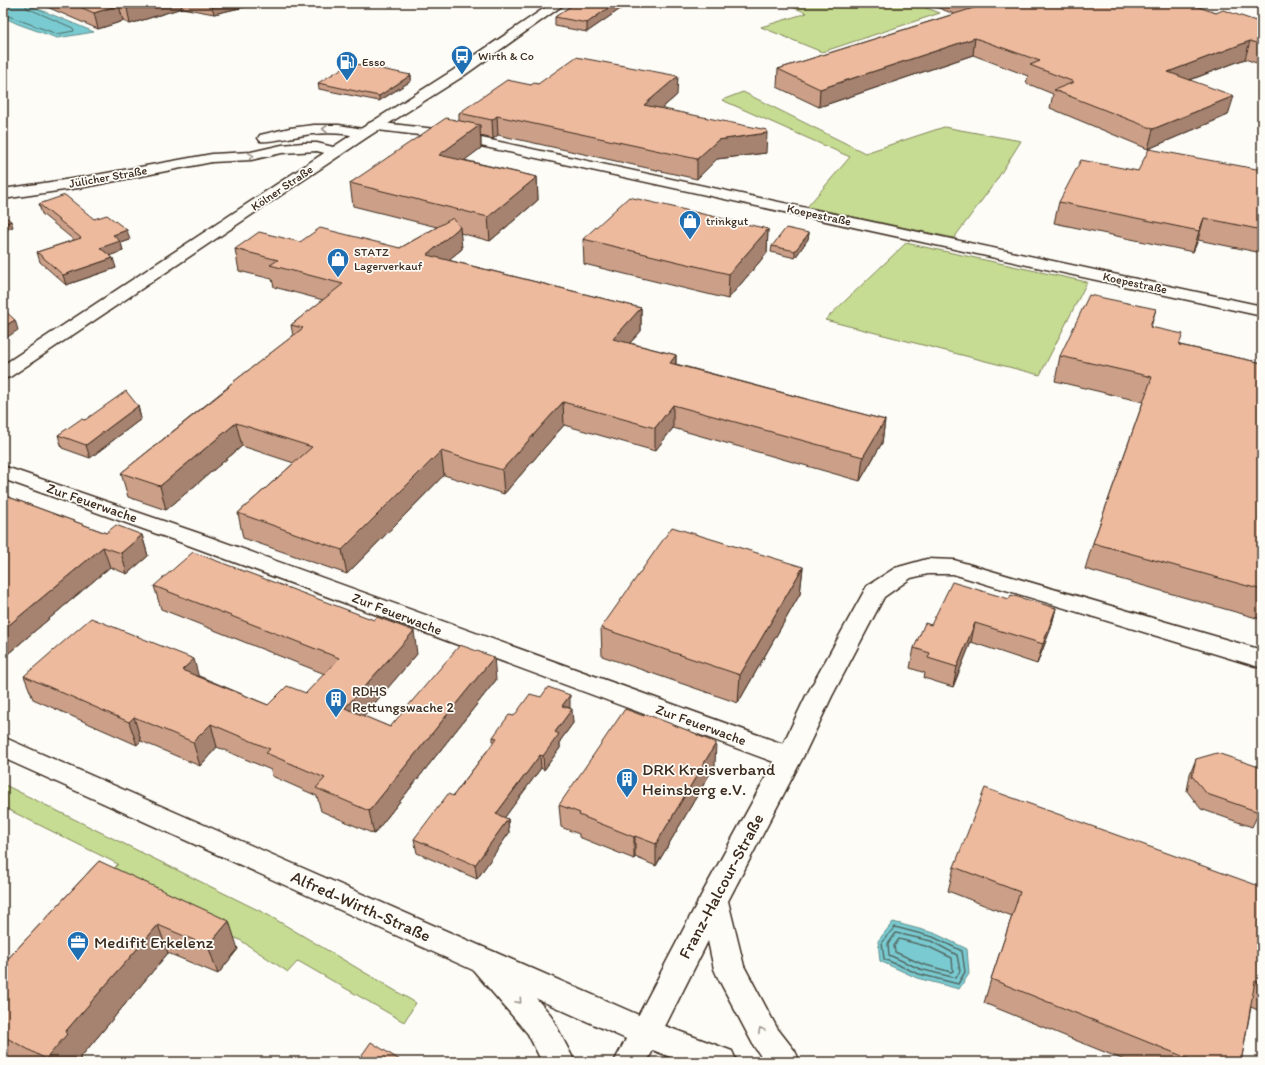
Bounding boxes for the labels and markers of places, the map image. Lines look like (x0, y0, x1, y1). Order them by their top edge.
bus stop icon: Wirth & Co (449, 43, 475, 76)
fuel station icon: Esso (334, 49, 360, 82)
place label: Wirth & Co (478, 49, 534, 63)
place label: Esso (362, 55, 385, 69)
shop icon: trinkgut (677, 208, 703, 241)
place label: trinkgut (706, 214, 749, 228)
place label: STATZ Lagerverkauf (354, 245, 423, 273)
shop icon: STATZ Lagerverkauf (325, 246, 351, 279)
place label: RDHS Rettungswache 2 (352, 683, 454, 716)
building icon: RDHS Rettungswache 2 (323, 686, 349, 719)
place label: DRK Kreisverband Heinsberg e.V. (642, 759, 776, 799)
building icon: DRK Kreisverband Heinsberg e.V. (614, 766, 640, 799)
office icon: Medifit Erkelenz (65, 929, 91, 962)
place label: Medifit Erkelenz (94, 932, 214, 952)

